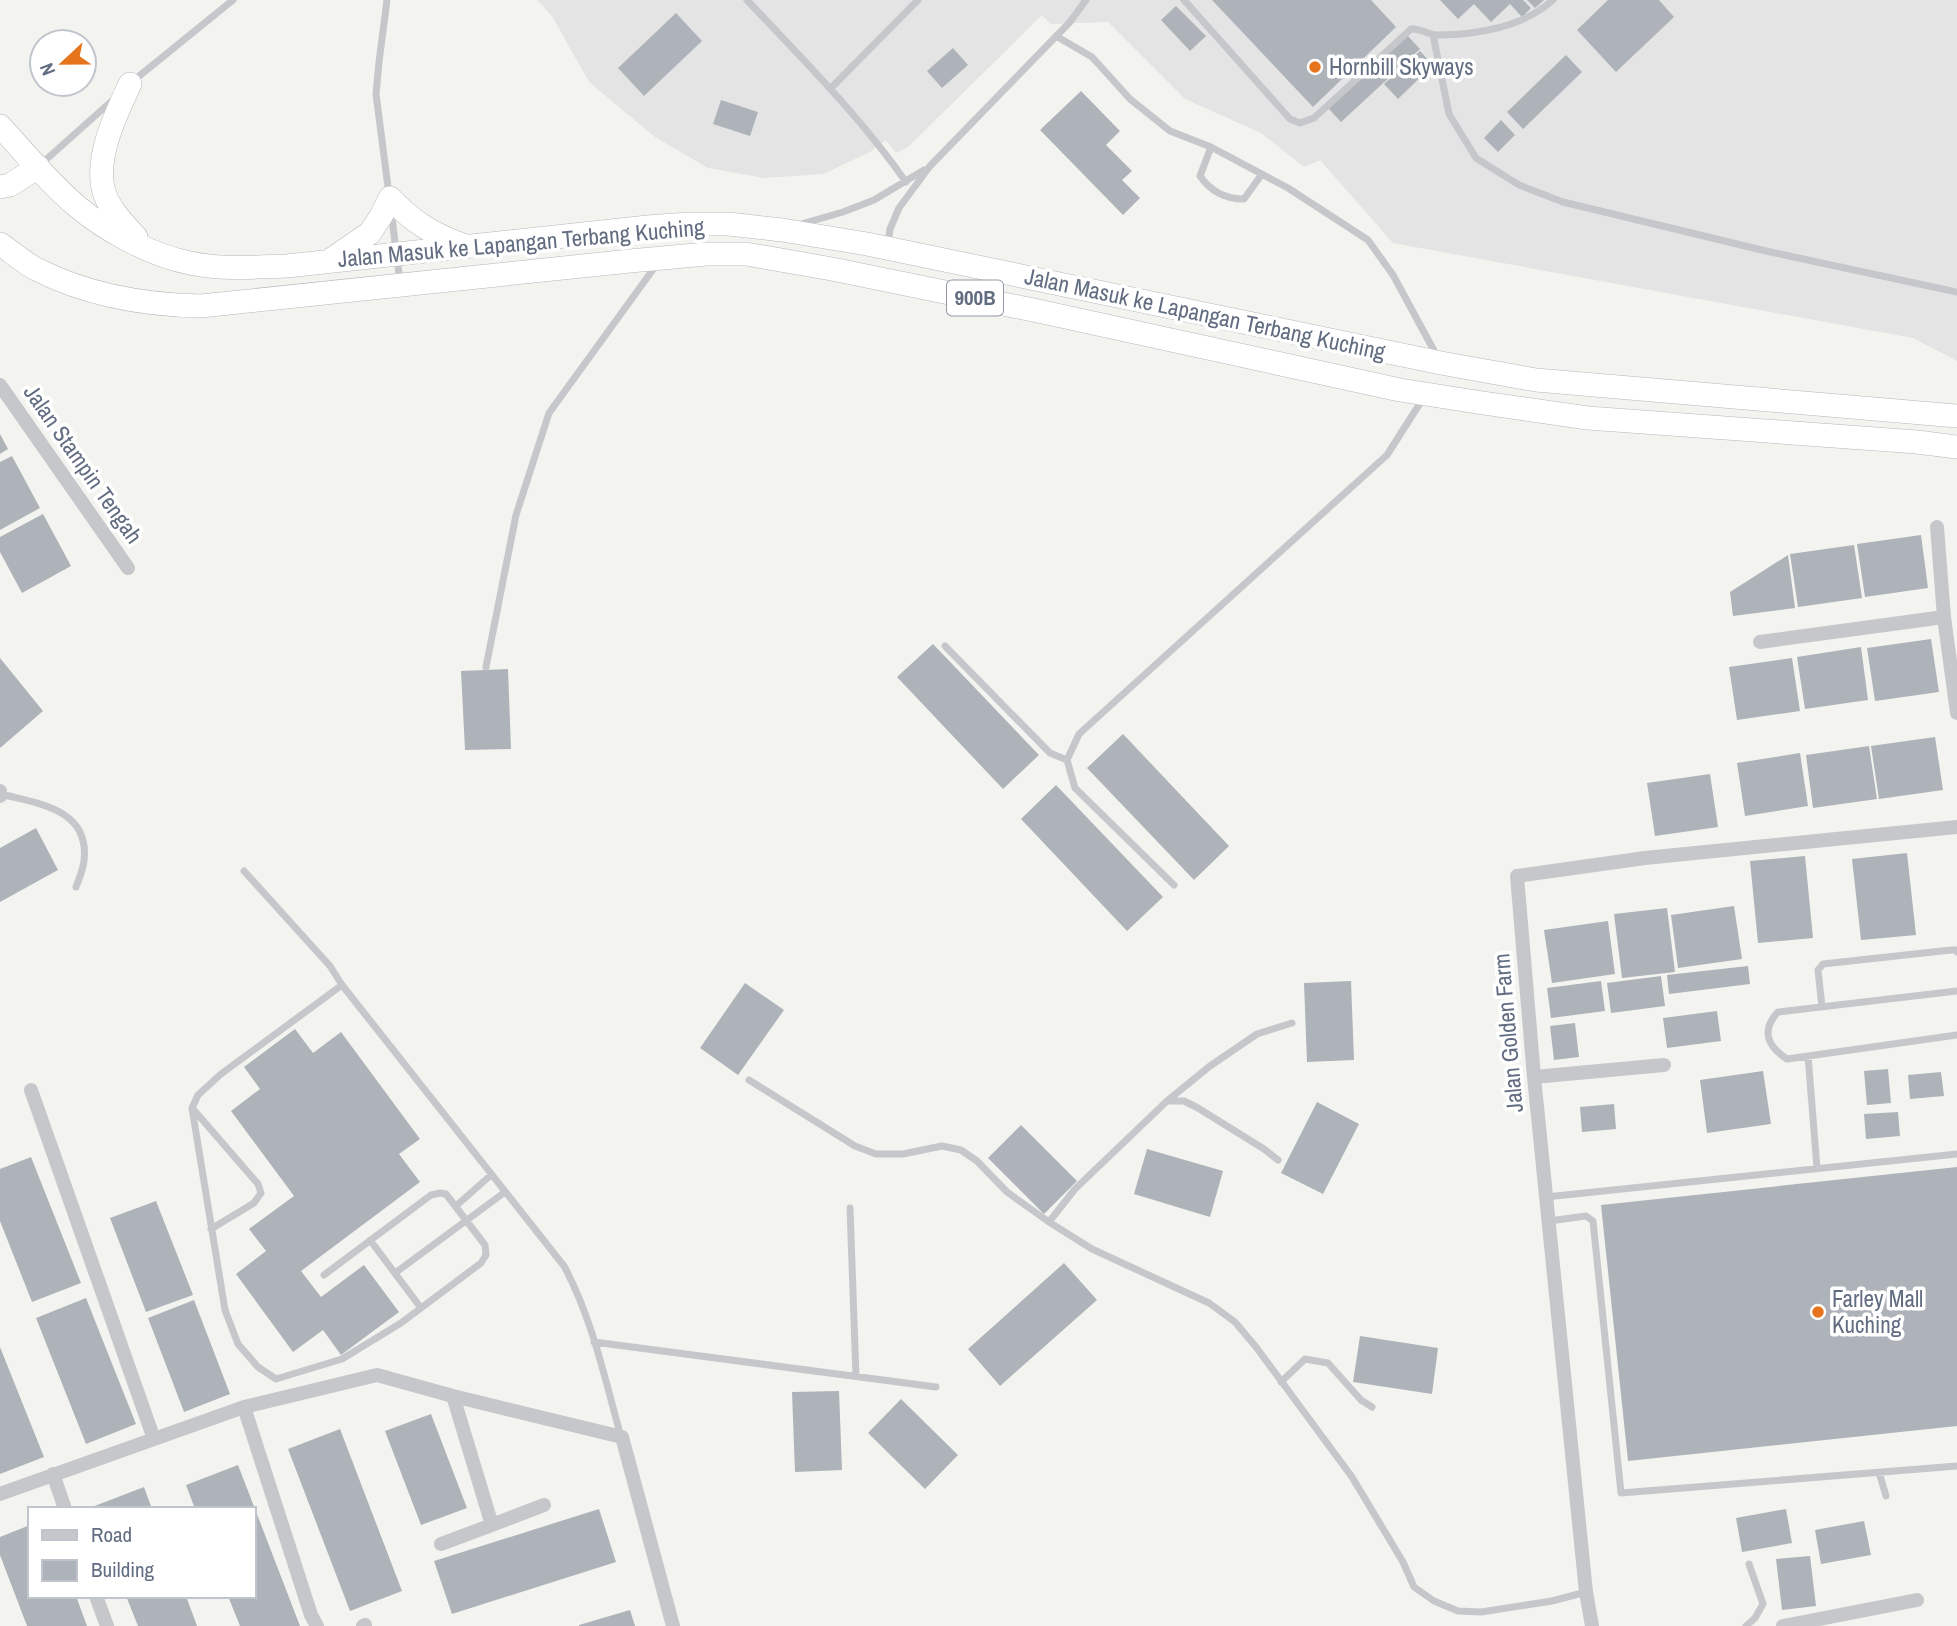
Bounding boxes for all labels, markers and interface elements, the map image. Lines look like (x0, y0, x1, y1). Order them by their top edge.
north arrow (28, 28, 98, 98)
place label: Hornbill Skyways (1329, 51, 1474, 82)
text: N (33, 59, 61, 79)
marker: Hornbill Skyways (1307, 59, 1323, 75)
street label: Jalan Masuk ke Lapangan Terbang Kuching (336, 211, 706, 274)
street label: Jalan Masuk ke Lapangan Terbang Kuching (1022, 260, 1389, 367)
road number: 900B (947, 280, 1003, 316)
street label: Jalan Stampin Tengah (17, 378, 150, 549)
street label: Jalan Golden Farm (1485, 952, 1530, 1114)
place label: Farley Mall Kuching (1832, 1283, 1923, 1340)
marker: Farley Mall Kuching (1810, 1304, 1826, 1320)
legend (28, 1507, 256, 1598)
text: Road (91, 1520, 132, 1549)
text: Building (91, 1555, 155, 1584)

